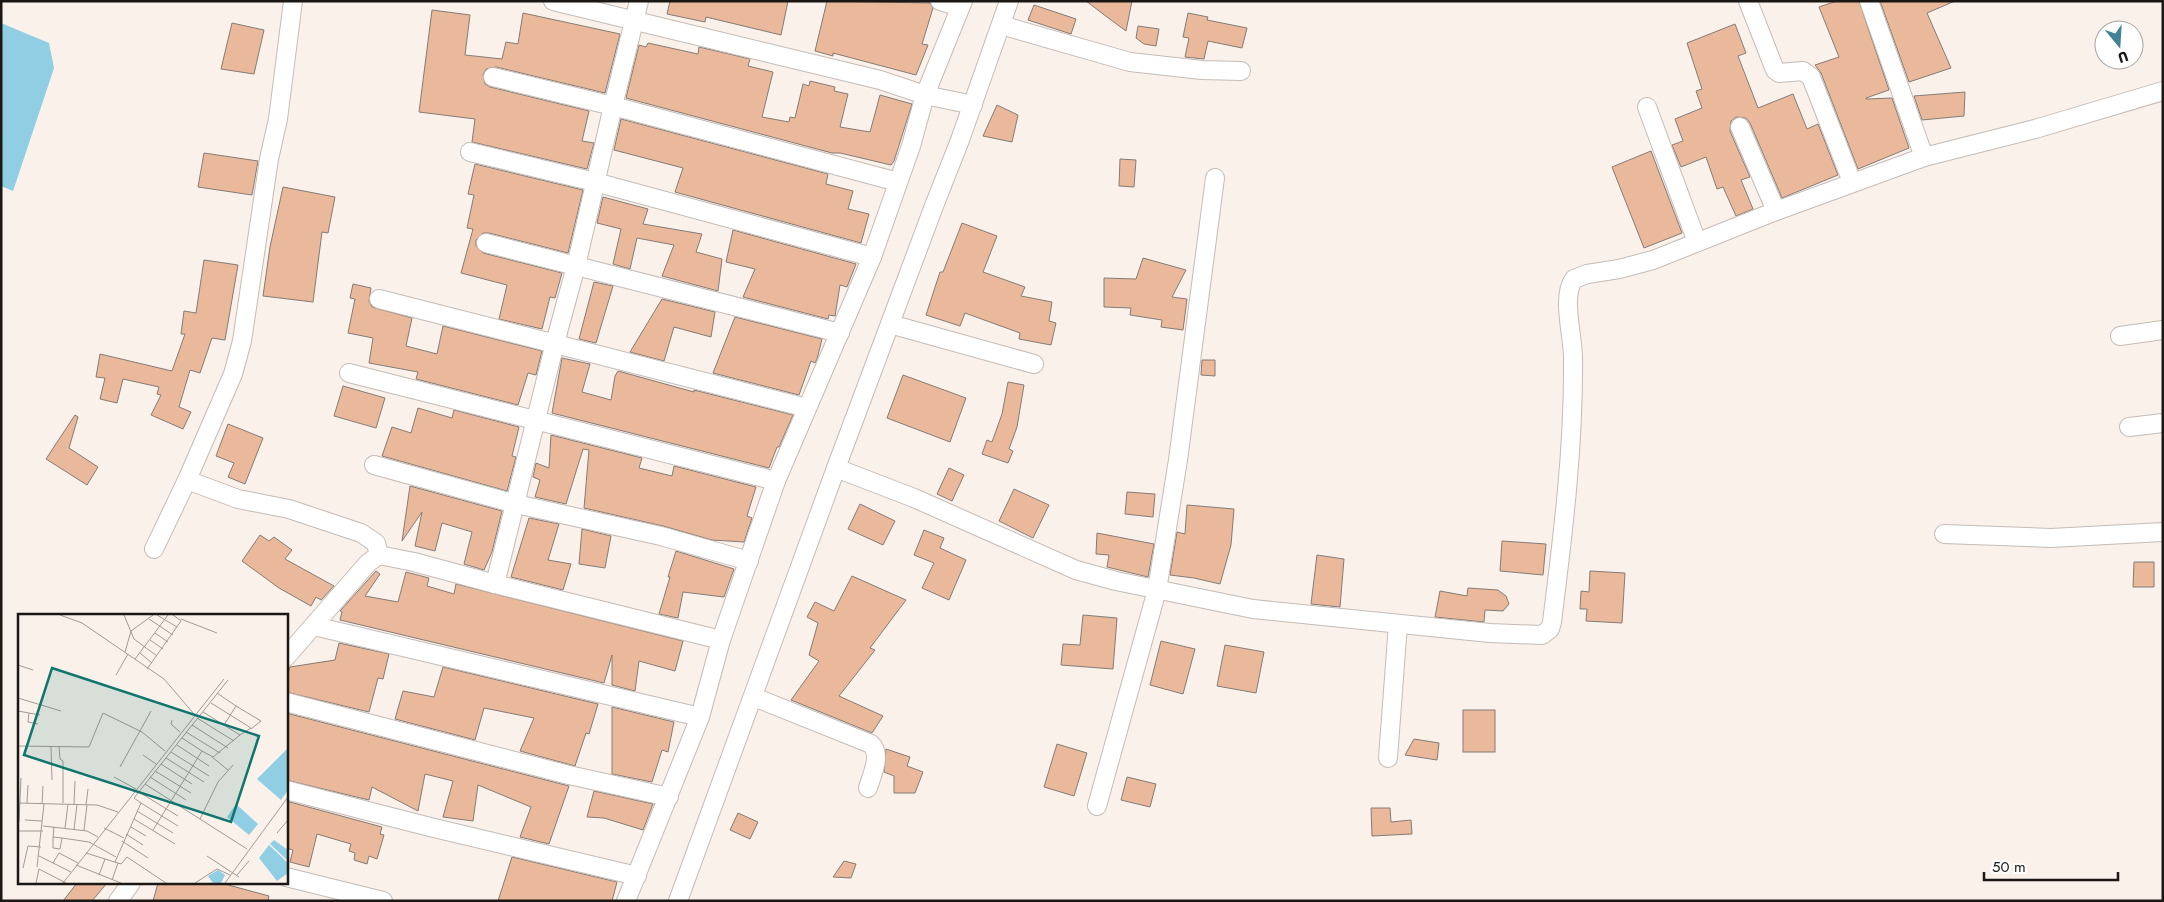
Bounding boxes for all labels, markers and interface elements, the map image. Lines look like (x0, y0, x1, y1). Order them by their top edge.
north arrow (2094, 20, 2144, 70)
text: U (2115, 46, 2131, 68)
inset map (18, 614, 288, 884)
scale bar (1984, 850, 2118, 882)
text: 50 m (1992, 856, 2026, 878)

